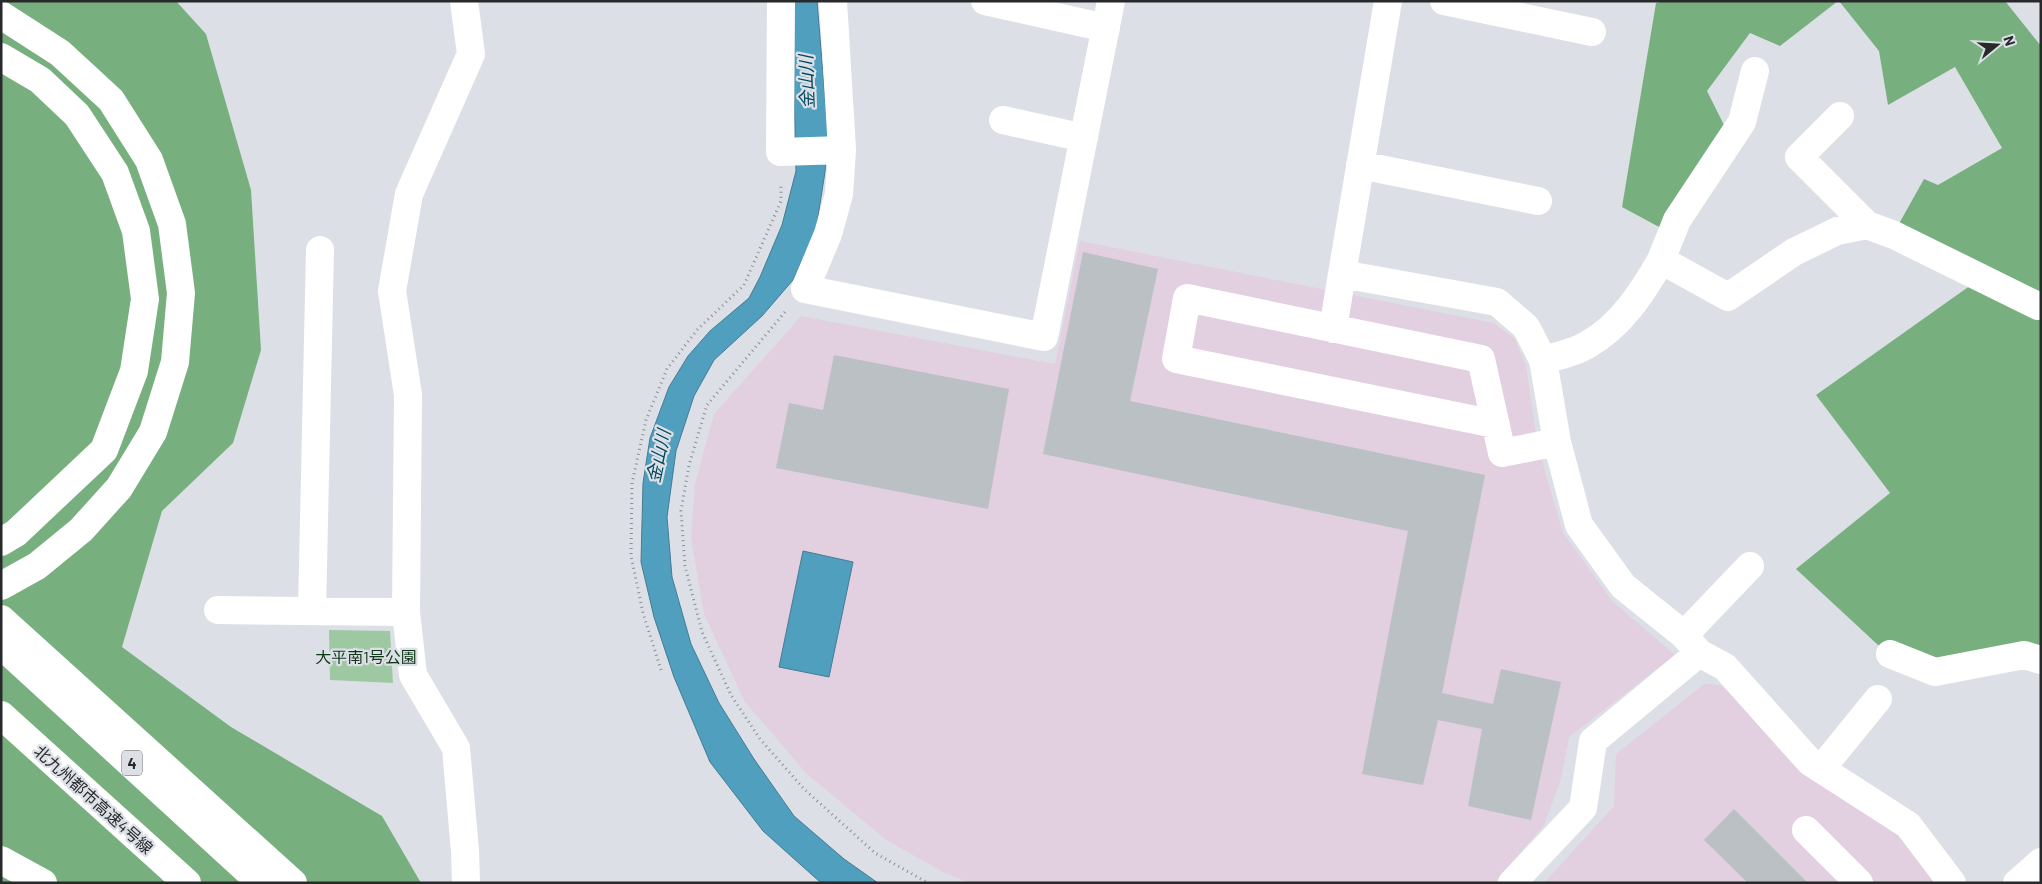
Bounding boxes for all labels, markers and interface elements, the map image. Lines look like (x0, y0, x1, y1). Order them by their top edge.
north arrow (1972, 20, 2022, 70)
text: N (2000, 34, 2019, 48)
water label: 金山川 (794, 53, 818, 109)
water label: 金山川 (642, 425, 675, 485)
park label: 大平南1号公園 (315, 647, 417, 666)
street label: 北九州都市高速4号線 (31, 741, 157, 857)
road number: 4 (122, 750, 142, 776)

